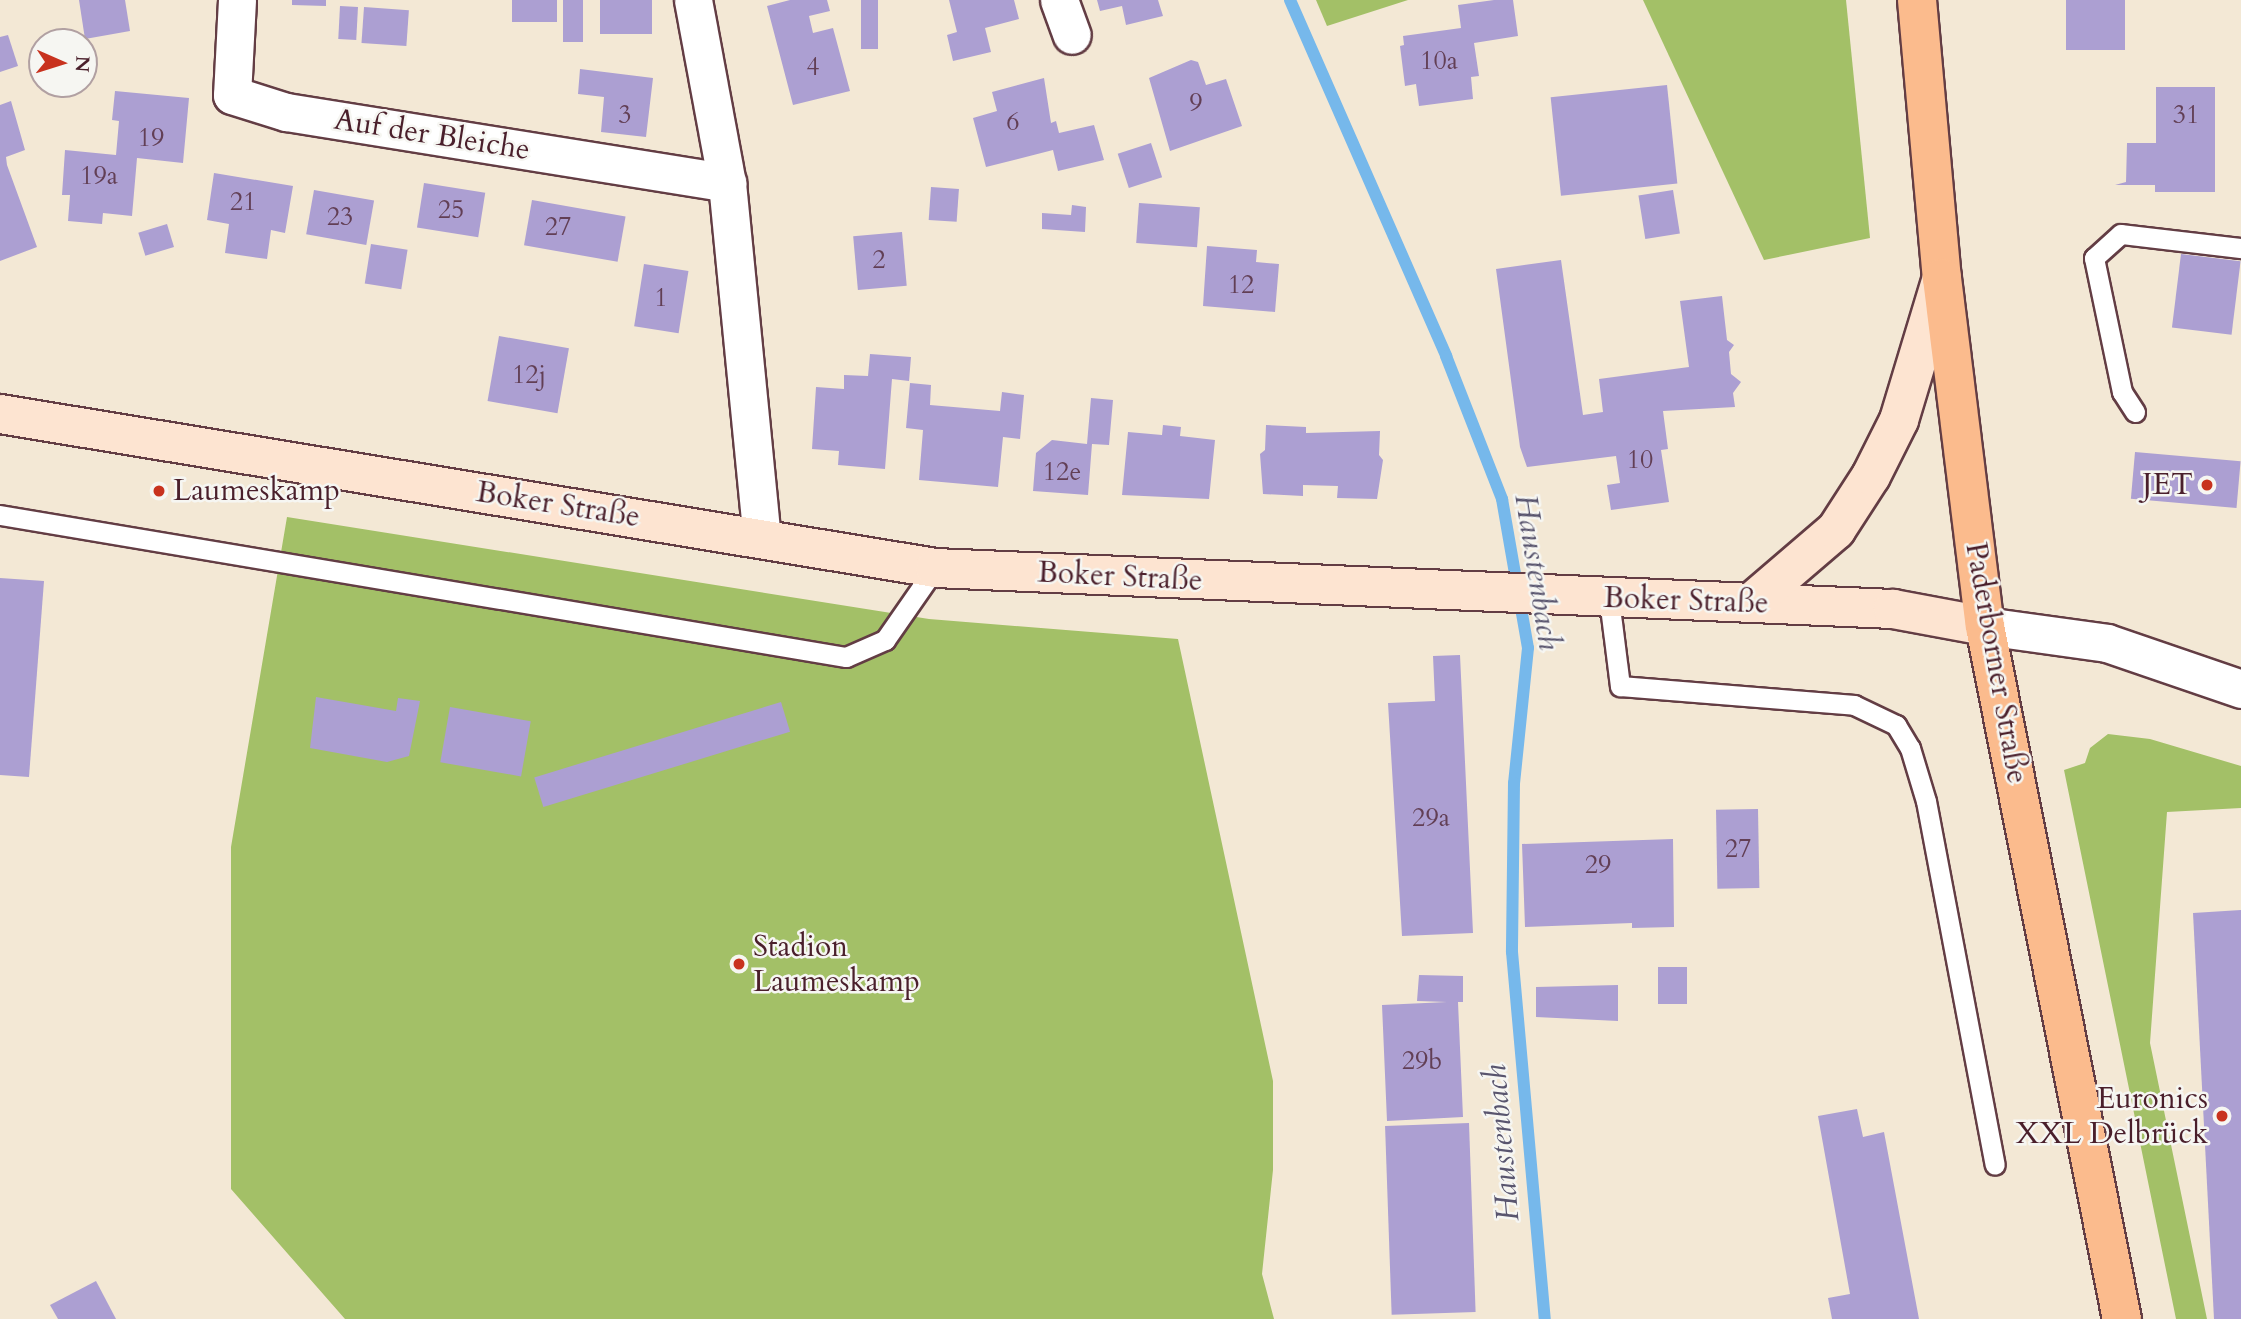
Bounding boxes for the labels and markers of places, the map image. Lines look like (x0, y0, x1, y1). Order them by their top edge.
place label: JET (2142, 467, 2193, 503)
place label: Laumeskamp (173, 473, 340, 509)
marker: JET (2199, 477, 2215, 493)
marker: Laumeskamp (151, 483, 167, 499)
place label: Stadion Laumeskamp (753, 929, 920, 1000)
marker: Stadion Laumeskamp (731, 956, 747, 972)
place label: Euronics XXL Delbrück (2016, 1081, 2208, 1152)
marker: Euronics XXL Delbrück (2214, 1108, 2230, 1124)

